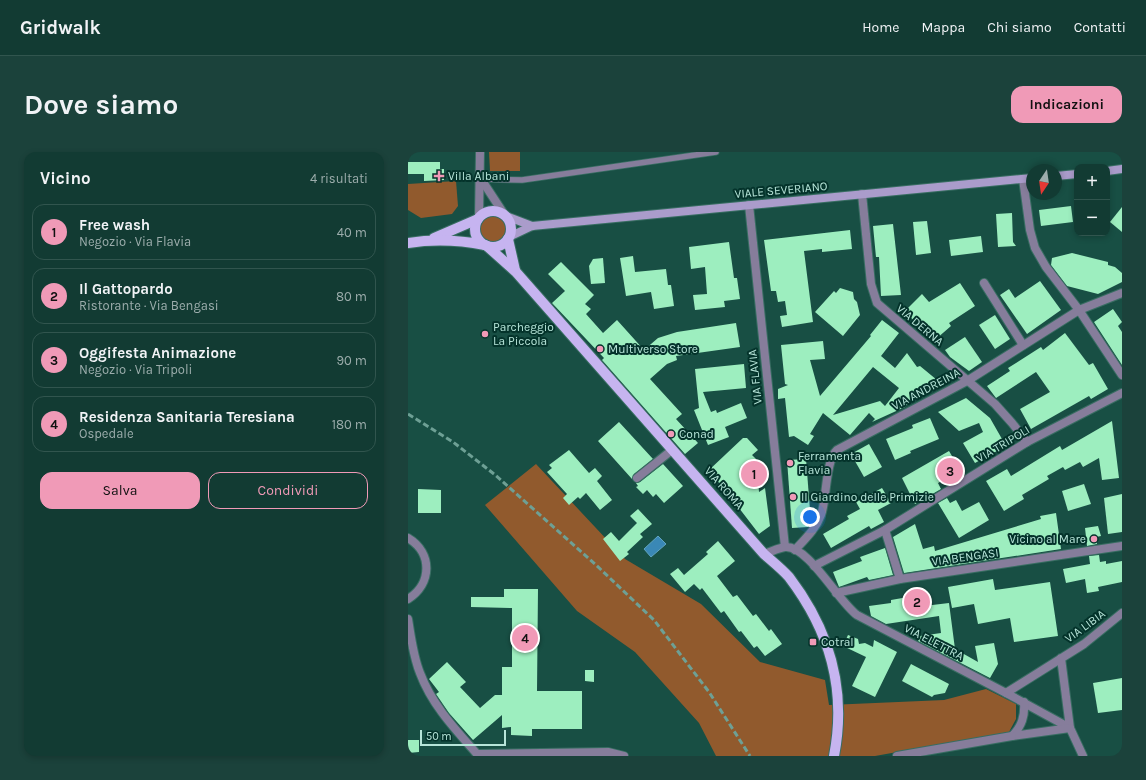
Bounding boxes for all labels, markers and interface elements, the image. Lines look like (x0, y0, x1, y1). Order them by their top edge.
text: Gridwalk (20, 17, 101, 39)
text: Home (862, 19, 899, 36)
text: Mappa (921, 19, 965, 36)
text: Chi siamo (987, 19, 1052, 36)
text: Contatti (1074, 19, 1126, 36)
button: Indicazioni (1011, 86, 1122, 123)
text: Dove siamo (24, 88, 178, 121)
north arrow (1026, 164, 1062, 200)
map controls (1074, 164, 1110, 236)
button: + (1074, 164, 1110, 200)
text: Vicino (40, 168, 91, 188)
place label: Villa Albani (448, 169, 509, 183)
marker: Villa Albani (433, 170, 445, 182)
text: 4 risultati (310, 171, 368, 186)
street label: VIALE SEVERIANO (734, 179, 828, 201)
button: − (1074, 200, 1110, 236)
text: Free wash (79, 216, 150, 234)
text: 1 (52, 225, 56, 240)
text: 40 m (337, 225, 367, 240)
text: Negozio · Via Flavia (79, 234, 191, 249)
text: Il Gattopardo (79, 280, 173, 298)
text: 2 (50, 289, 58, 304)
text: 80 m (336, 289, 367, 304)
text: Ristorante · Via Bengasi (79, 298, 219, 313)
street label: VIA DERNA (894, 301, 946, 349)
place label: Parcheggio La Piccola (493, 320, 554, 348)
marker: Parcheggio La Piccola (480, 329, 490, 339)
place label: Multiverso Store (608, 342, 698, 356)
text: Oggifesta Animazione (79, 344, 236, 362)
marker: Multiverso Store (595, 344, 605, 354)
street label: VIA FLAVIA (745, 349, 765, 405)
text: 3 (50, 353, 58, 368)
text: 90 m (336, 353, 367, 368)
text: Negozio · Via Tripoli (79, 362, 192, 377)
street label: VIA ANDREINA (889, 365, 963, 413)
text: Residenza Sanitaria Teresiana (79, 408, 295, 426)
text: 4 (50, 417, 58, 432)
text: 180 m (332, 417, 367, 432)
street label: VIA TRIPOLI (974, 423, 1032, 465)
text: Ospedale (79, 426, 134, 441)
place label: Conad (679, 427, 714, 441)
marker: Conad (666, 429, 676, 439)
place label: Ferramenta Flavia (798, 449, 861, 477)
pin: 3 (937, 456, 963, 486)
marker: Ferramenta Flavia (785, 458, 795, 468)
pin: 1 (741, 459, 767, 489)
street label: VIA ROMA (701, 464, 747, 512)
button: Salva (40, 472, 200, 509)
button: Condividi (208, 472, 368, 509)
place label: Il Giardino delle Primizie (801, 490, 934, 504)
marker: Il Giardino delle Primizie (788, 492, 798, 502)
your location (800, 507, 820, 527)
place label: Vicino al Mare (1009, 532, 1086, 546)
marker: Vicino al Mare (1089, 534, 1099, 544)
street label: VIA BENGASI (931, 545, 999, 569)
pin: 2 (904, 587, 930, 617)
street label: VIA LIBIA (1062, 607, 1108, 645)
street label: VIA ELETTRA (902, 621, 966, 663)
pin: 4 (512, 623, 538, 653)
place label: Cotral (821, 635, 854, 649)
marker: Cotral (808, 637, 818, 647)
scale bar (420, 728, 506, 747)
text: 50 m (426, 730, 452, 743)

